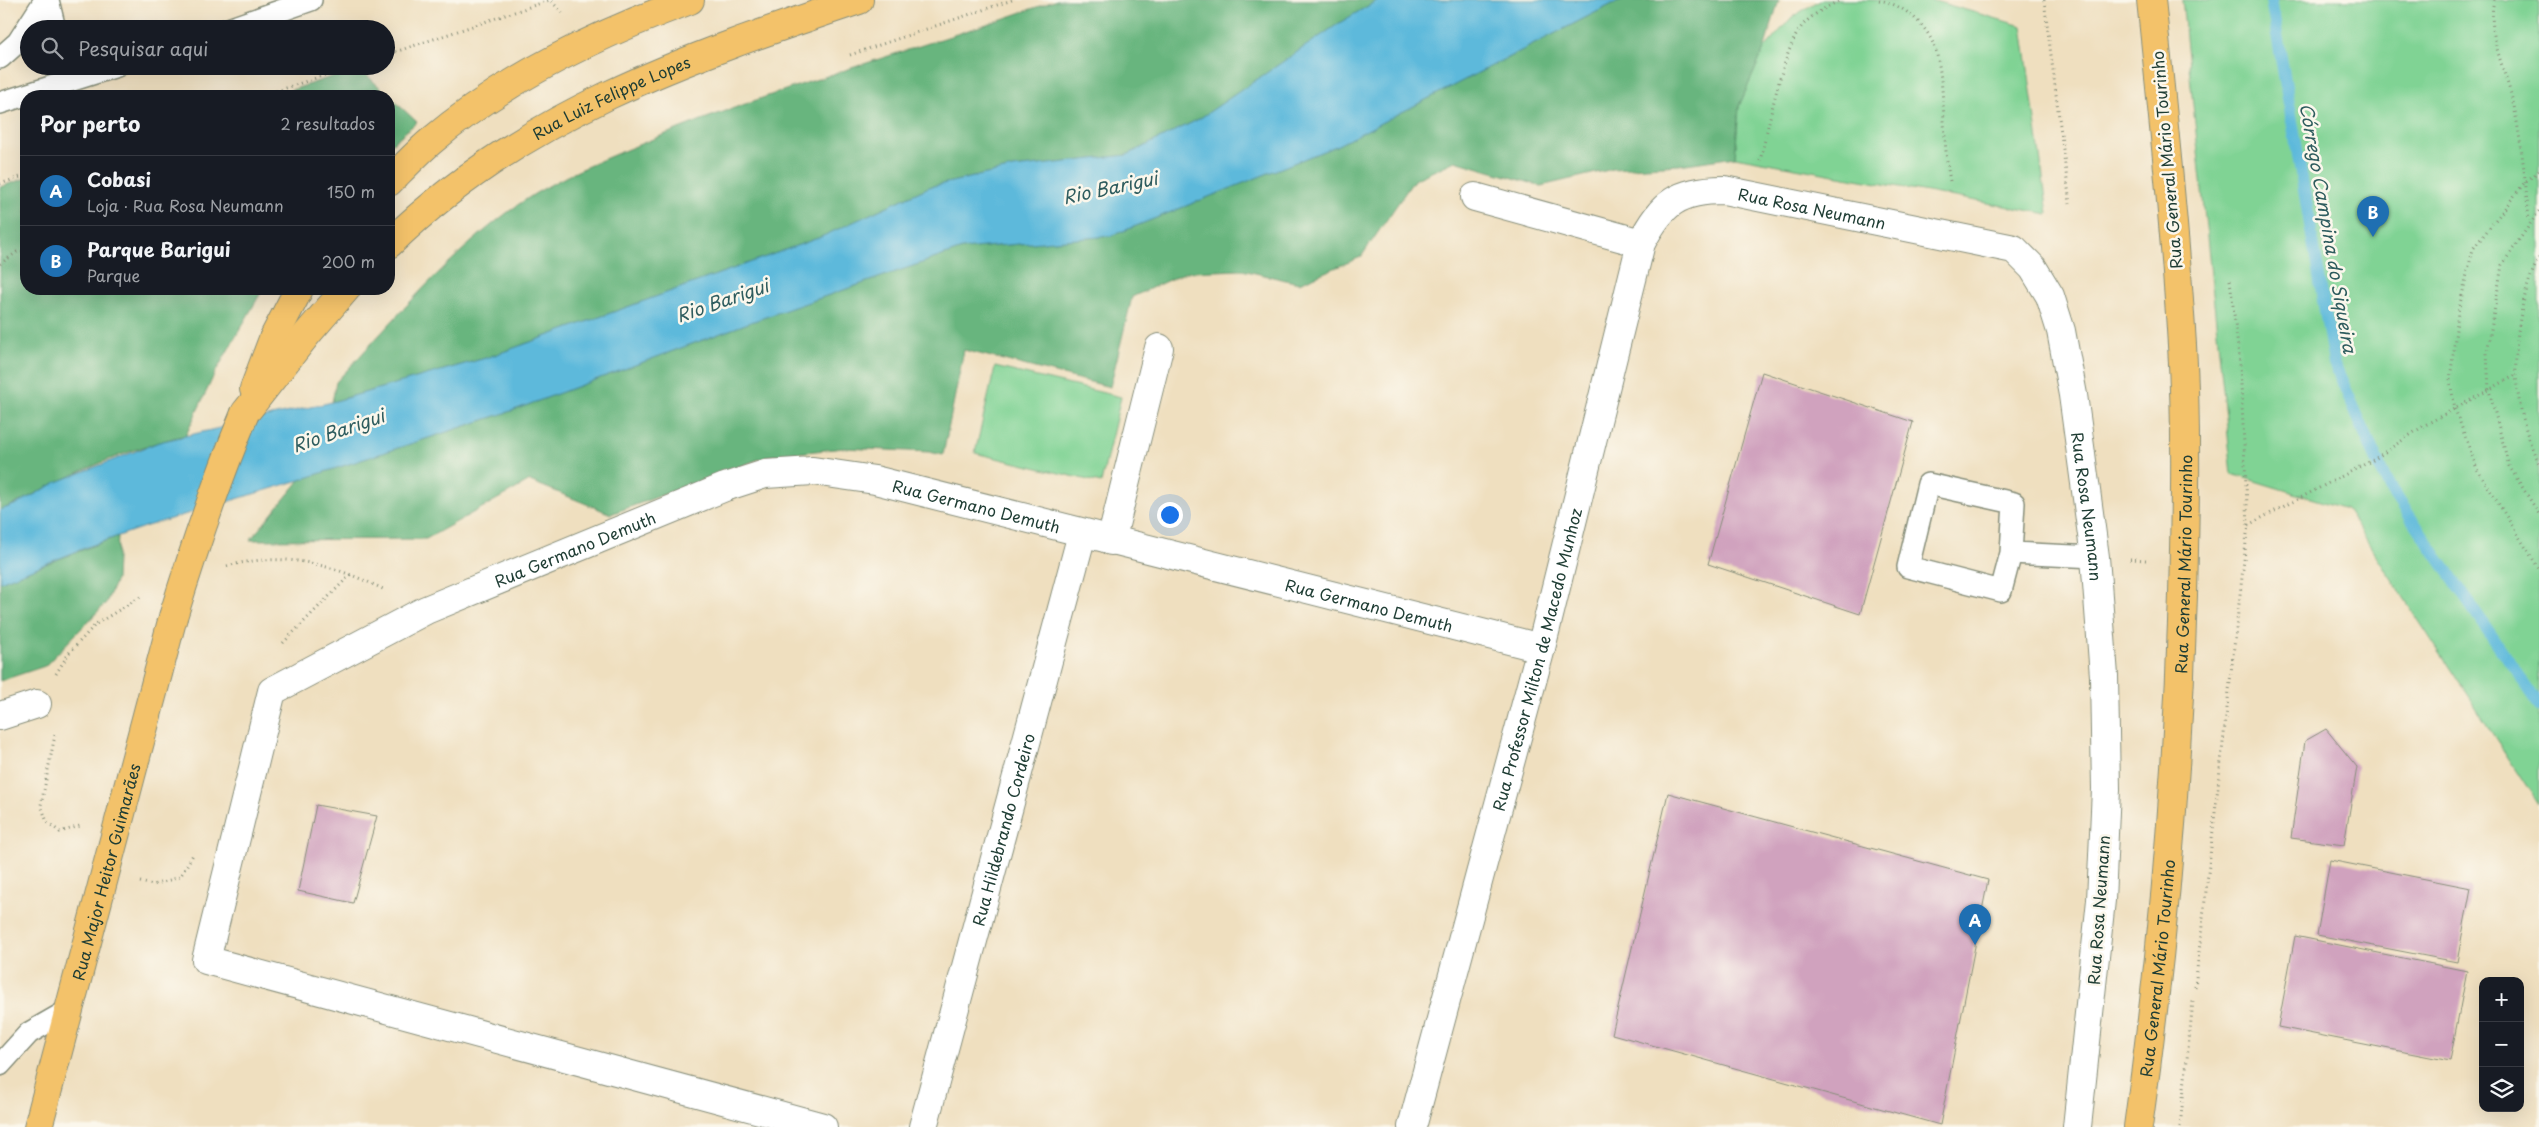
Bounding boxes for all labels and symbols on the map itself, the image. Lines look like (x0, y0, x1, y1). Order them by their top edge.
street label: Rua Luiz Felippe Lopes (527, 49, 694, 145)
street label: Rua General Mário Tourinho (2145, 50, 2187, 270)
water label: Córrego Campina do Siqueira (2294, 101, 2364, 356)
water label: Rio Barigui (1060, 163, 1163, 210)
street label: Rua Rosa Neumann (1736, 181, 1888, 235)
pin: B (2357, 196, 2389, 237)
water label: Rio Barigui (672, 271, 775, 328)
water label: Rio Barigui (288, 401, 391, 458)
street label: Rua Rosa Neumann (2066, 430, 2109, 582)
street label: Rua General Mário Tourinho (2168, 455, 2197, 674)
street label: Rua Germano Demuth (890, 473, 1063, 538)
your location (1157, 502, 1183, 528)
street label: Rua Germano Demuth (490, 505, 659, 593)
street label: Rua Professor Milton de Macedo Munhoz (1486, 505, 1587, 813)
street label: Rua Germano Demuth (1283, 572, 1456, 637)
street label: Rua Hildebrando Cordeiro (965, 730, 1040, 928)
street label: Rua Major Heitor Guimarães (65, 761, 146, 983)
street label: Rua Rosa Neumann (2081, 834, 2115, 986)
street label: Rua General Mário Tourinho (2133, 858, 2180, 1078)
pin: A (1959, 904, 1991, 945)

